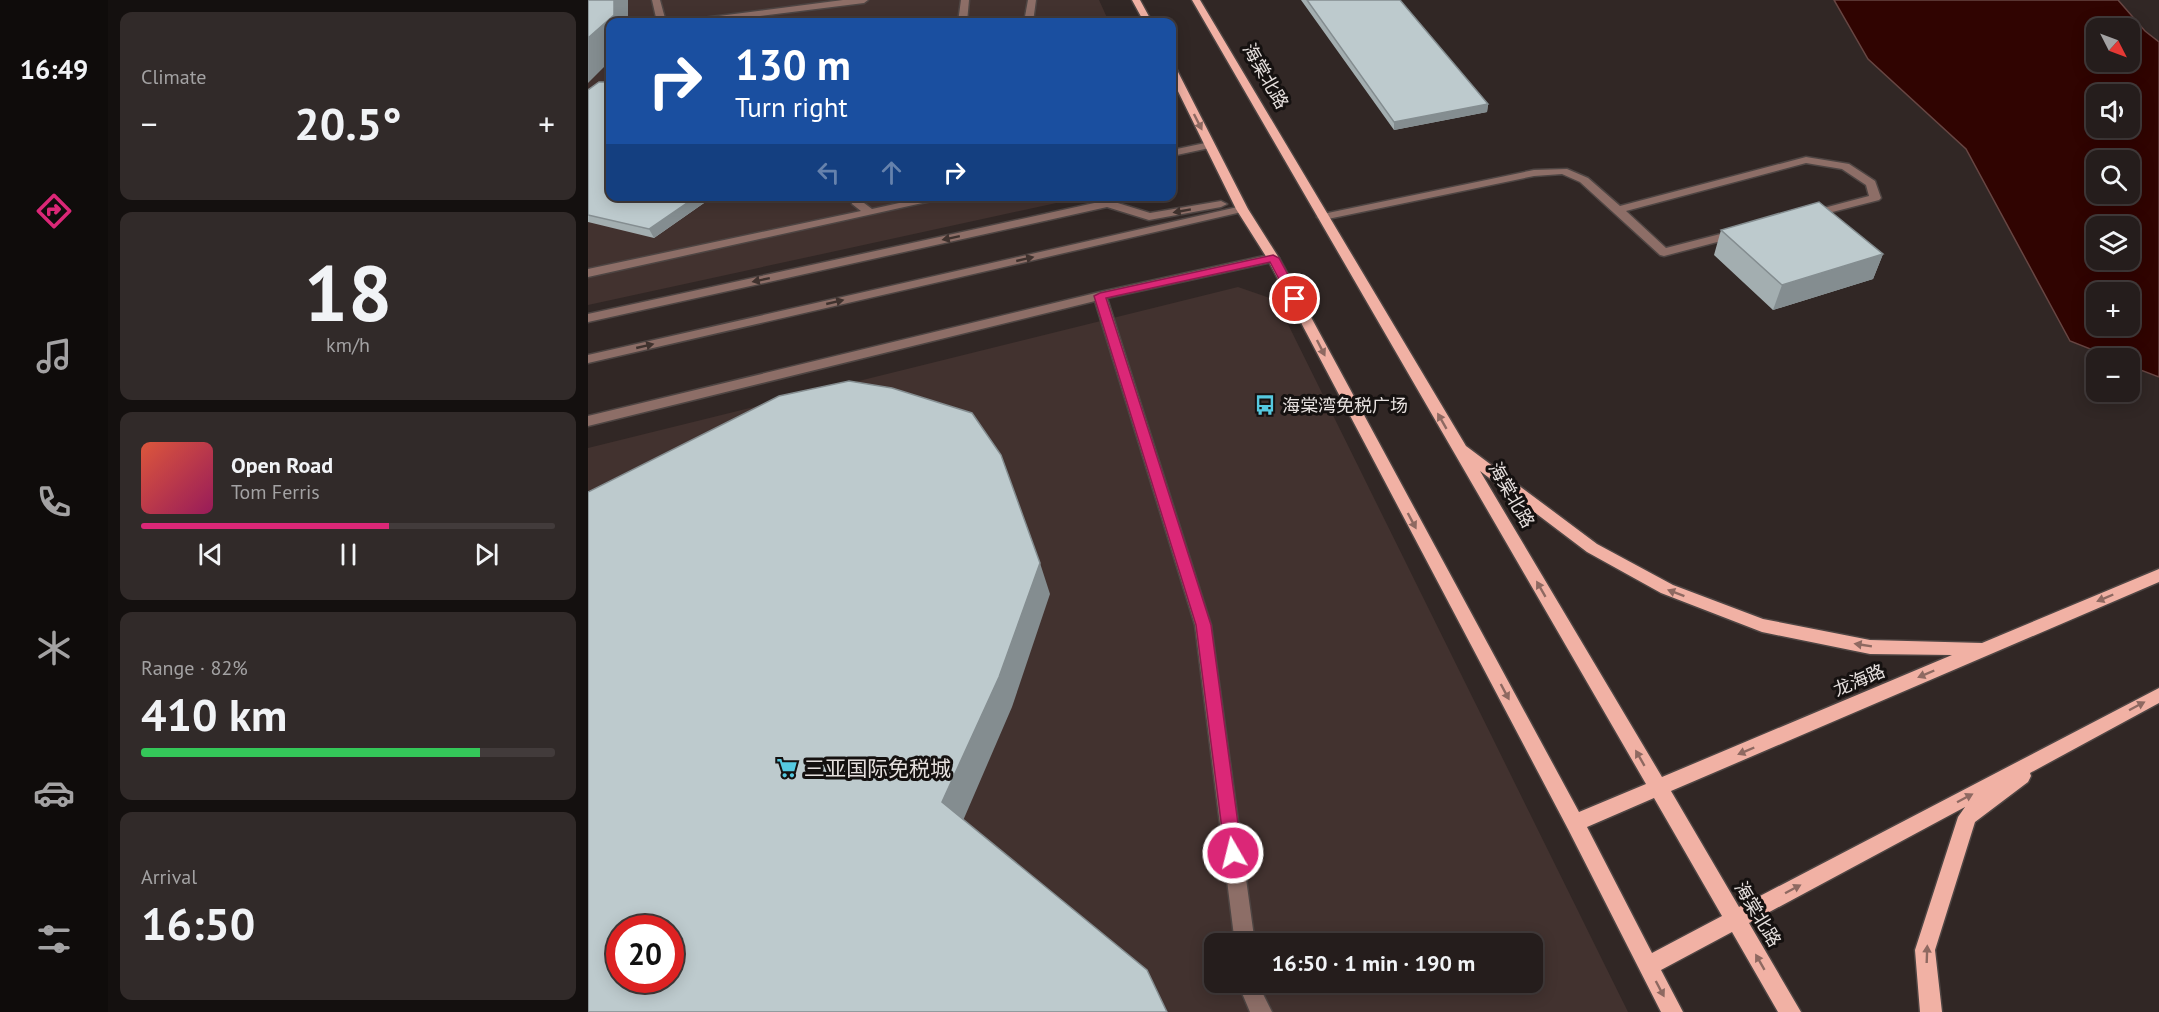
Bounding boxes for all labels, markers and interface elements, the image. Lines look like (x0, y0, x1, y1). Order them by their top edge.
north arrow (2086, 18, 2140, 72)
map controls (2086, 18, 2140, 402)
text: 130 m (735, 37, 851, 92)
street label: 海棠北路 (1238, 39, 1294, 113)
icon: right (636, 42, 714, 120)
text: 16:49 (20, 52, 88, 86)
text: Climate (141, 64, 207, 90)
button: sound (2086, 84, 2140, 138)
text: Turn right (735, 90, 848, 124)
text: 20.5° (294, 94, 402, 152)
text: − (141, 102, 158, 145)
text: + (538, 102, 555, 145)
one-way arrow (1193, 114, 1203, 131)
button: search (2086, 150, 2140, 204)
icon: left (812, 156, 845, 189)
icon: ahead (875, 156, 908, 189)
icon: right (938, 156, 971, 189)
icon: directions (33, 190, 75, 232)
one-way arrow (1172, 207, 1191, 216)
button: layers (2086, 216, 2140, 270)
one-way arrow (941, 234, 960, 243)
text: 18 (304, 242, 392, 343)
one-way arrow (1016, 253, 1034, 263)
pin (1269, 273, 1320, 324)
one-way arrow (751, 276, 770, 286)
icon: arrive (1278, 282, 1311, 315)
button: + (2086, 282, 2140, 336)
one-way arrow (826, 297, 844, 307)
text: km/h (326, 332, 370, 358)
icon: music (33, 335, 75, 377)
one-way arrow (636, 340, 654, 350)
one-way arrow (1316, 340, 1326, 357)
button: − (2086, 348, 2140, 402)
bus stop icon: 海棠湾免税广场 (1253, 393, 1277, 417)
place label: 海棠湾免税广场 (1282, 394, 1408, 417)
one-way arrow (1437, 413, 1448, 429)
text: Open Road (231, 451, 333, 479)
street label: 海棠北路 (1484, 458, 1540, 532)
text: Tom Ferris (231, 479, 320, 505)
icon: phone (33, 481, 75, 523)
one-way arrow (1407, 512, 1417, 529)
icon: previous (194, 538, 227, 571)
icon: pause (332, 538, 365, 571)
icon: next (470, 538, 503, 571)
one-way arrow (1536, 580, 1546, 597)
one-way arrow (1667, 587, 1685, 597)
one-way arrow (2096, 594, 2114, 603)
icon: climate (33, 627, 75, 669)
one-way arrow (1854, 640, 1873, 649)
text: Range · 82% (141, 655, 248, 681)
street label: 龙海路 (1830, 659, 1888, 701)
one-way arrow (1916, 669, 1934, 679)
one-way arrow (1500, 684, 1510, 701)
text: 410 km (141, 685, 287, 743)
one-way arrow (2129, 701, 2146, 711)
one-way arrow (1737, 746, 1755, 756)
one-way arrow (1635, 749, 1645, 766)
place label: 三亚国际免税城 (804, 755, 951, 782)
supermarket icon: 三亚国际免税城 (775, 756, 799, 780)
icon: car (33, 772, 75, 814)
one-way arrow (1957, 793, 1974, 803)
position arrow (1201, 821, 1265, 885)
text: Arrival (141, 864, 197, 890)
street label: 海棠北路 (1730, 877, 1786, 951)
one-way arrow (1784, 884, 1801, 894)
text: 16:50 (141, 894, 255, 952)
speed limit sign: 20 (606, 915, 684, 993)
icon: filters (33, 918, 75, 960)
one-way arrow (1922, 944, 1931, 963)
text: 16:50 · 1 min · 190 m (1272, 949, 1475, 977)
one-way arrow (1755, 953, 1765, 970)
one-way arrow (1655, 981, 1665, 998)

